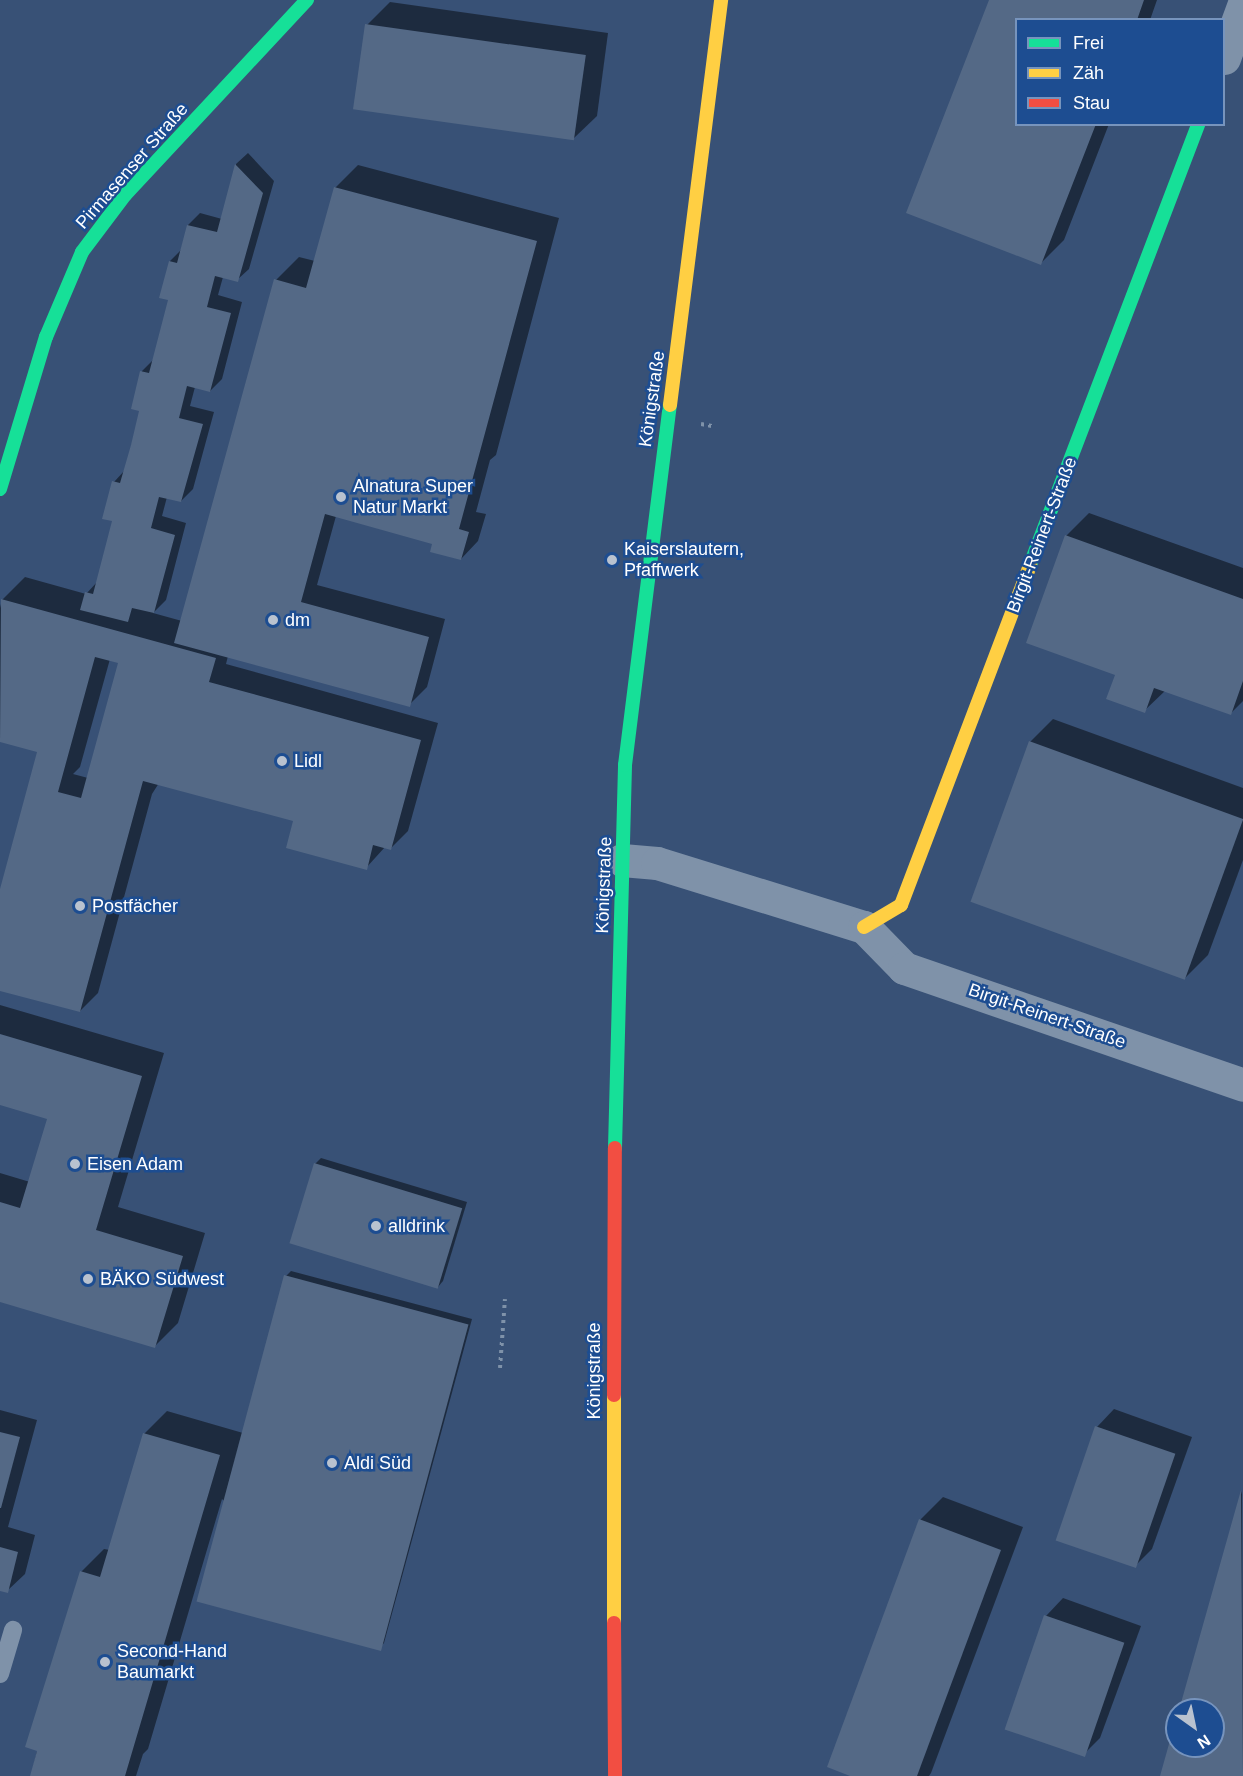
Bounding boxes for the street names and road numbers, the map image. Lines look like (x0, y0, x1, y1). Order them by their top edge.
street label: Pirmasenser Straße (71, 99, 193, 233)
street label: Königstraße (635, 349, 669, 449)
street label: Birgit-Reinert-Straße (1002, 454, 1082, 616)
street label: Königstraße (592, 836, 616, 934)
street label: Birgit-Reinert-Straße (965, 979, 1129, 1053)
street label: Königstraße (583, 1322, 605, 1420)

